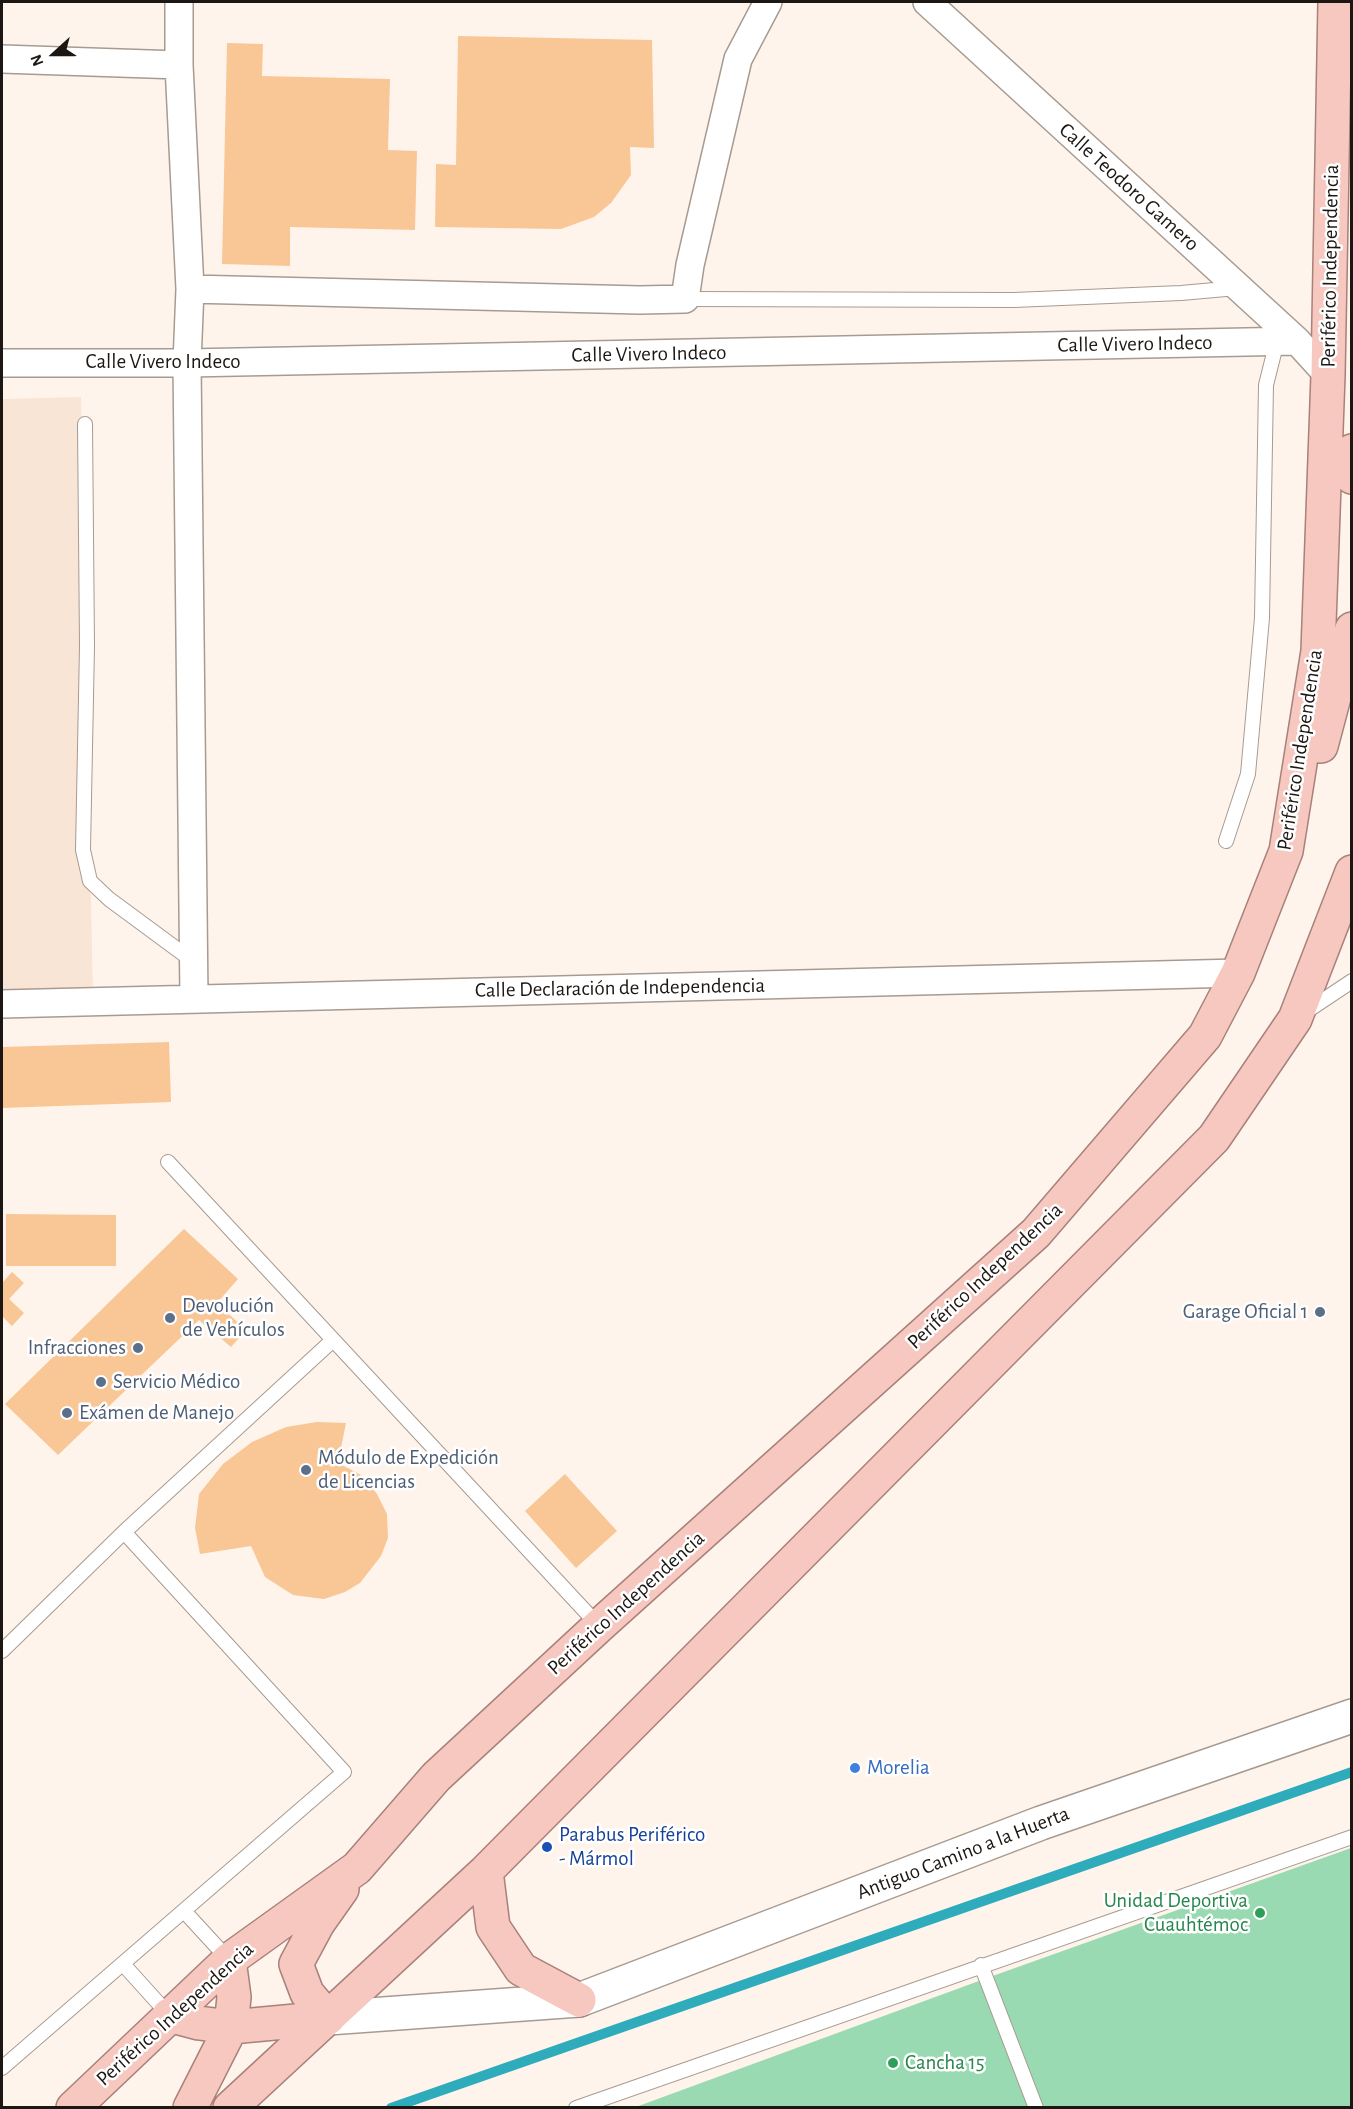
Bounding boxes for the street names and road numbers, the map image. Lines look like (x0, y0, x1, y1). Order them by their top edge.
street label: Calle Teodoro Gamero (1054, 117, 1204, 257)
street label: Periférico Independencia (1316, 164, 1344, 368)
street label: Calle Vivero Indeco (1057, 330, 1213, 358)
street label: Calle Vivero Indeco (571, 340, 727, 368)
street label: Calle Vivero Indeco (85, 349, 241, 375)
street label: Periférico Independencia (1272, 648, 1328, 852)
street label: Calle Declaración de Independencia (475, 973, 765, 1003)
street label: Periférico Independencia (902, 1197, 1068, 1355)
street label: Periférico Independencia (542, 1526, 710, 1680)
street label: Antiguo Camino a la Huerta (853, 1801, 1073, 1905)
street label: Periférico Independencia (91, 1937, 259, 2091)

